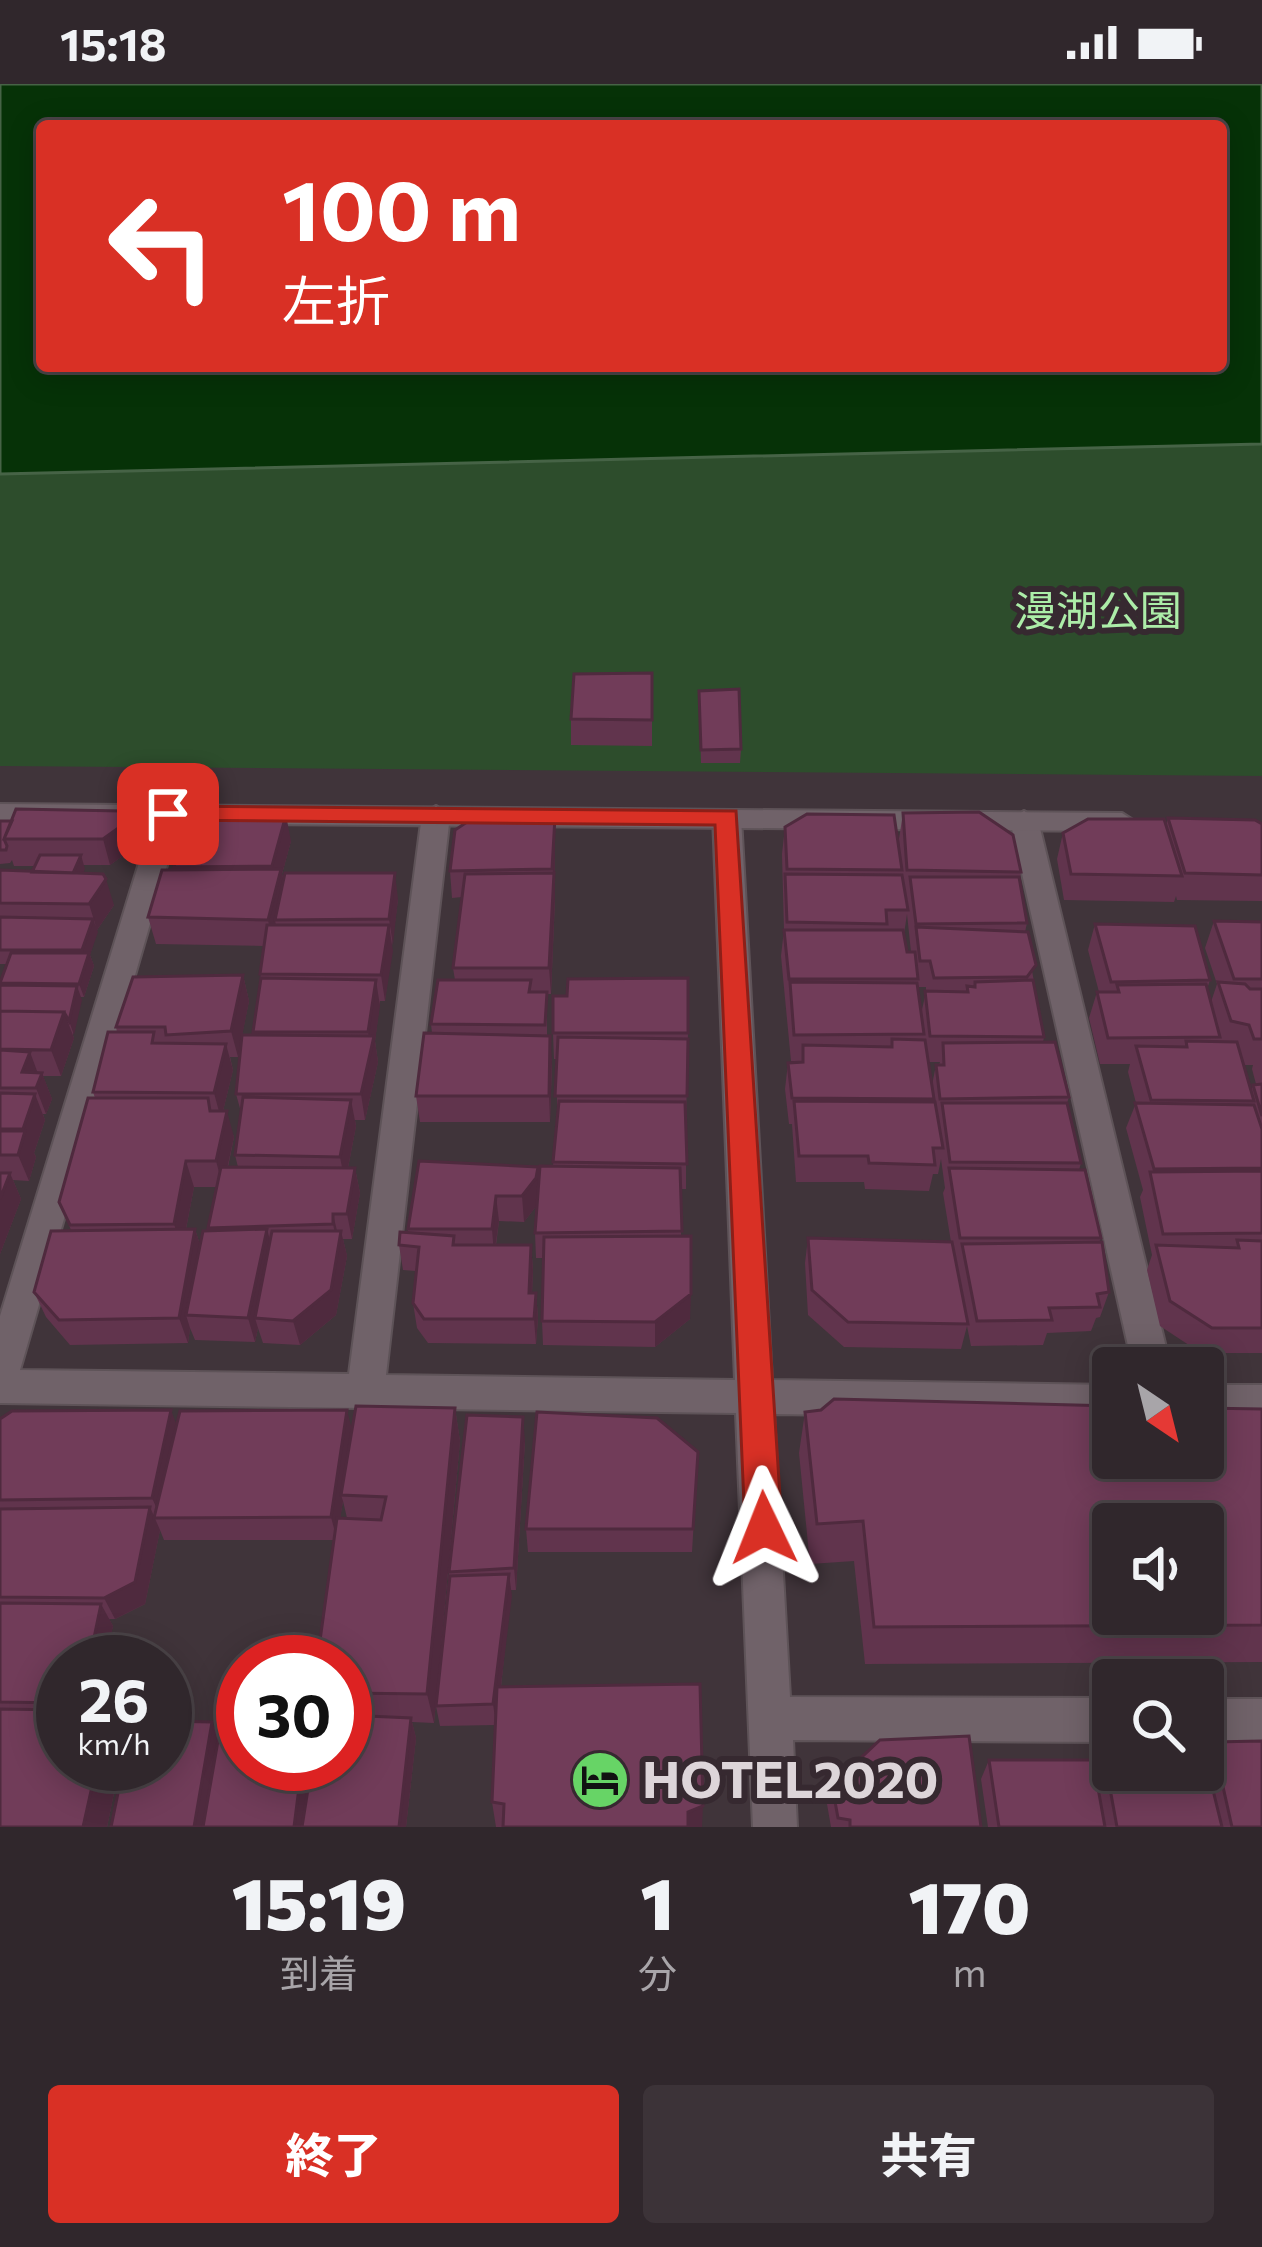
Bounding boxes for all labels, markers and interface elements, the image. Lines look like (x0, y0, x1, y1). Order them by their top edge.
text: 15:18 (60, 15, 167, 70)
text: 100 m (282, 156, 521, 258)
icon: left (84, 168, 240, 324)
text: 左折 (282, 266, 390, 332)
park label: 漫湖公園 (1014, 583, 1182, 635)
pin (117, 763, 219, 865)
icon: arrive (135, 781, 201, 847)
north arrow (1092, 1347, 1224, 1479)
map controls (1092, 1347, 1224, 1791)
position arrow (701, 1465, 827, 1591)
button: sound (1092, 1503, 1224, 1635)
speed limit sign: 30 (216, 1635, 372, 1791)
button: search (1092, 1659, 1224, 1791)
text: 26 (79, 1661, 149, 1734)
text: km/h (78, 1724, 150, 1761)
place label: HOTEL2020 (642, 1746, 939, 1809)
hotel icon: HOTEL2020 (569, 1749, 631, 1811)
text: 15:19 (232, 1857, 406, 1945)
text: 1 (641, 1857, 674, 1945)
text: 170 (909, 1861, 1030, 1949)
text: m (952, 1947, 986, 1995)
text: 到着 (280, 1948, 358, 1996)
text: 分 (638, 1948, 677, 1996)
button: 終了 (48, 2085, 619, 2223)
button: 共有 (643, 2085, 1214, 2223)

